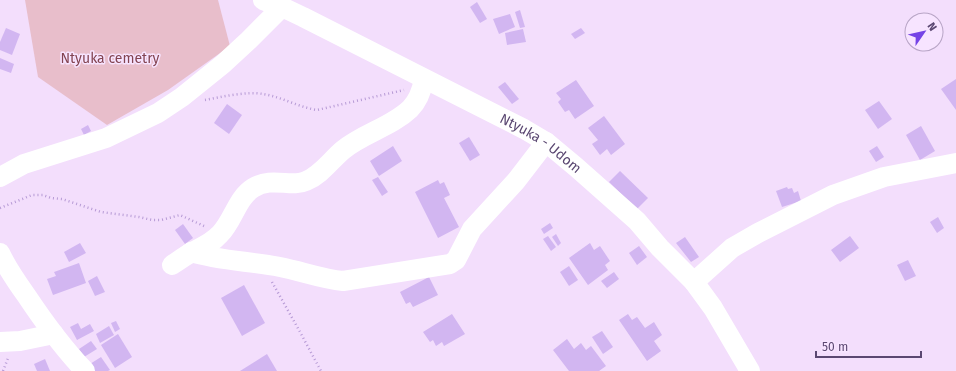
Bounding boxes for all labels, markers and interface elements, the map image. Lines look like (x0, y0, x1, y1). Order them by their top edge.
north arrow (904, 12, 944, 52)
text: N (924, 20, 939, 33)
park label: Ntyuka cemetry (61, 50, 160, 67)
street label: Ntyuka - Udom (497, 110, 585, 177)
scale bar (816, 333, 921, 359)
text: 50 m (822, 340, 848, 354)

